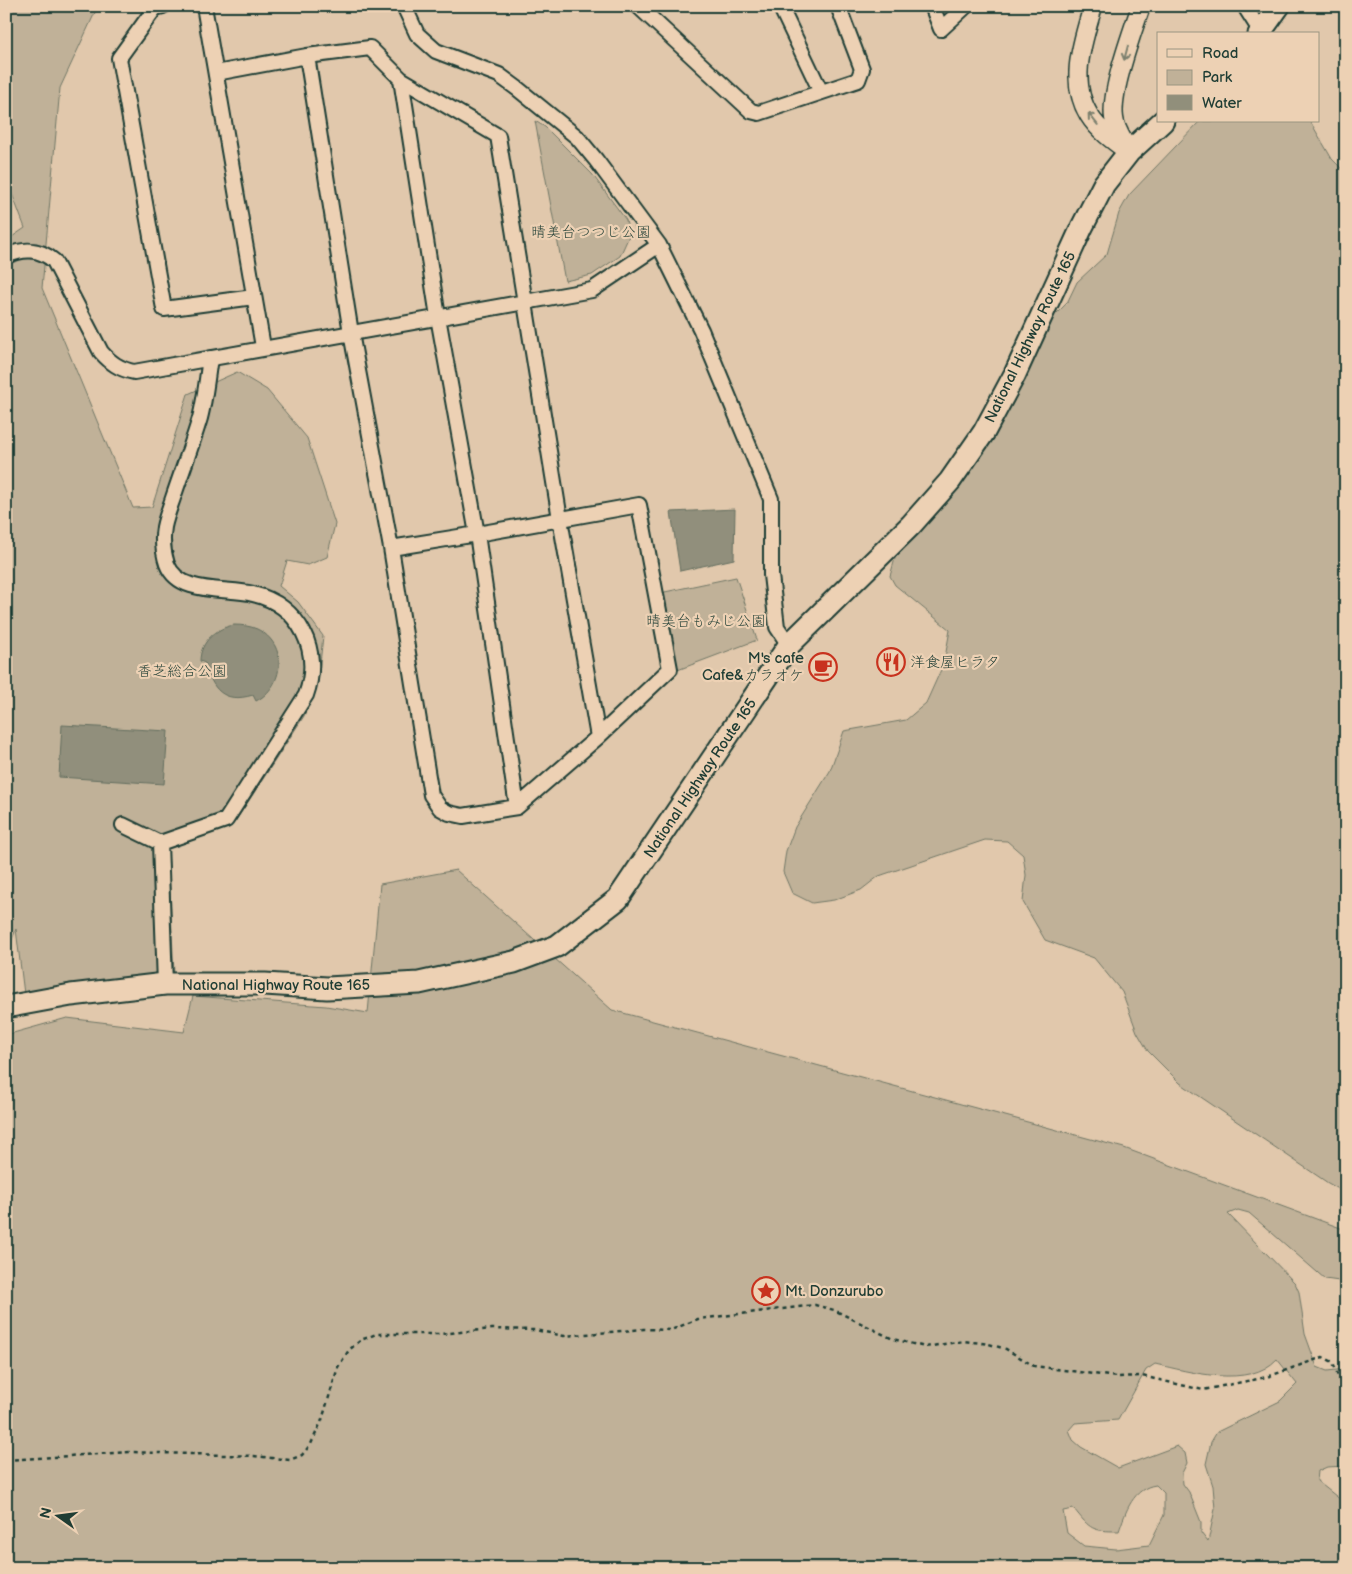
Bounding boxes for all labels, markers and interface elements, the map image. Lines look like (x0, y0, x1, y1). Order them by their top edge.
legend (1157, 32, 1320, 122)
one-way arrow (1121, 44, 1130, 60)
text: Road (1202, 44, 1238, 63)
text: Park (1202, 68, 1233, 87)
text: Water (1202, 94, 1242, 113)
one-way arrow (1088, 113, 1099, 126)
park label: 晴美台つつじ公園 (531, 223, 651, 242)
street label: National Highway Route 165 (981, 248, 1080, 426)
park label: 晴美台もみじ公園 (646, 612, 766, 631)
restaurant icon: 洋食屋ヒラタ (876, 647, 906, 677)
place label: M's cafe Cafe&カラオケ (702, 649, 804, 685)
cafe icon: M's cafe Cafe&カラオケ (808, 652, 838, 682)
place label: 洋食屋ヒラタ (910, 653, 1000, 672)
park label: 香芝総合公園 (137, 662, 227, 681)
street label: National Highway Route 165 (640, 695, 761, 862)
street label: National Highway Route 165 (182, 976, 370, 995)
place icon: Mt. Donzurubo (751, 1276, 781, 1306)
place label: Mt. Donzurubo (785, 1282, 884, 1301)
north arrow (32, 1492, 82, 1542)
text: N (36, 1506, 55, 1520)

